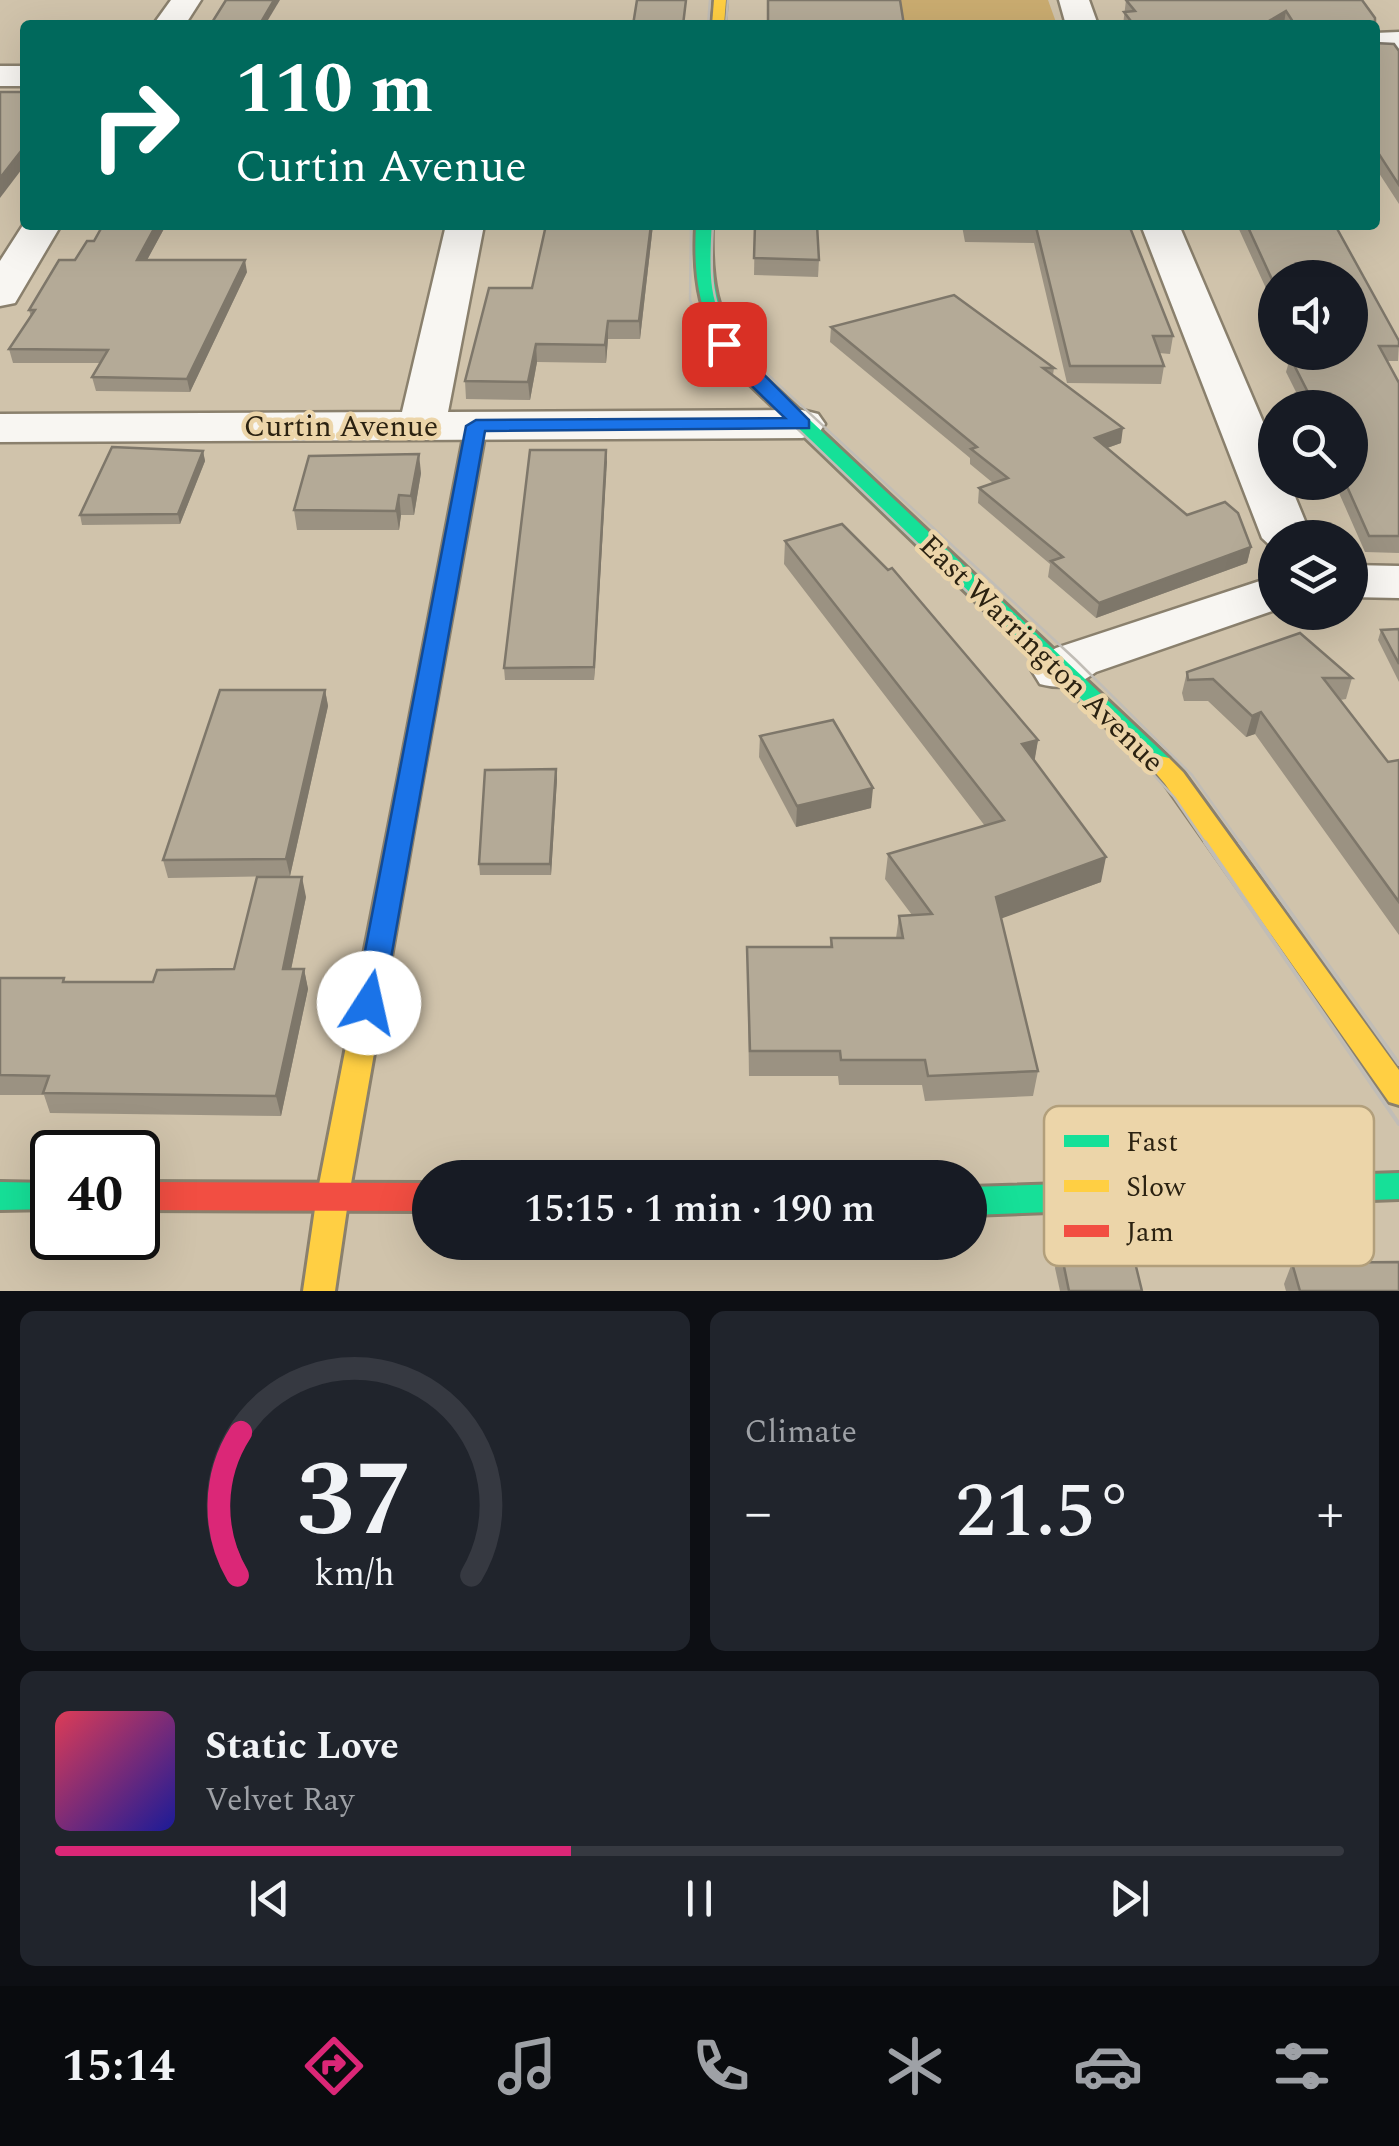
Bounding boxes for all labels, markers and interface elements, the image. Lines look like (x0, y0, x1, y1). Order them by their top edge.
text: 110 m (235, 37, 433, 143)
icon: right (70, 60, 200, 190)
text: Curtin Avenue (235, 133, 527, 202)
map controls (1258, 260, 1368, 630)
button: sound (1258, 260, 1368, 370)
pin (682, 302, 767, 387)
icon: arrive (697, 317, 752, 372)
button: search (1258, 390, 1368, 500)
street label: Curtin Avenue (244, 404, 438, 450)
button: layers (1258, 520, 1368, 630)
street label: East Warrington Avenue (908, 524, 1175, 784)
position arrow (317, 951, 421, 1055)
legend (1044, 1106, 1374, 1266)
text: Fast (1126, 1121, 1178, 1164)
speed limit sign: 40 (30, 1130, 160, 1260)
text: Slow (1126, 1166, 1186, 1209)
text: 15:15 · 1 min · 190 m (524, 1181, 875, 1239)
text: Jam (1126, 1211, 1174, 1254)
text: Climate (745, 1408, 857, 1457)
text: 37 (296, 1423, 413, 1581)
text: 21.5° (955, 1456, 1133, 1570)
text: − (745, 1472, 772, 1555)
text: + (1316, 1472, 1344, 1555)
text: km/h (315, 1547, 395, 1602)
text: Static Love (205, 1718, 399, 1776)
text: Velvet Ray (205, 1776, 354, 1825)
icon: previous (242, 1871, 297, 1926)
icon: pause (672, 1871, 727, 1926)
icon: next (1102, 1871, 1157, 1926)
icon: directions (299, 2031, 369, 2101)
icon: music (492, 2031, 562, 2101)
icon: phone (686, 2031, 756, 2101)
icon: climate (880, 2031, 950, 2101)
icon: car (1073, 2031, 1143, 2101)
icon: filters (1267, 2031, 1337, 2101)
text: 15:14 (62, 2032, 175, 2101)

